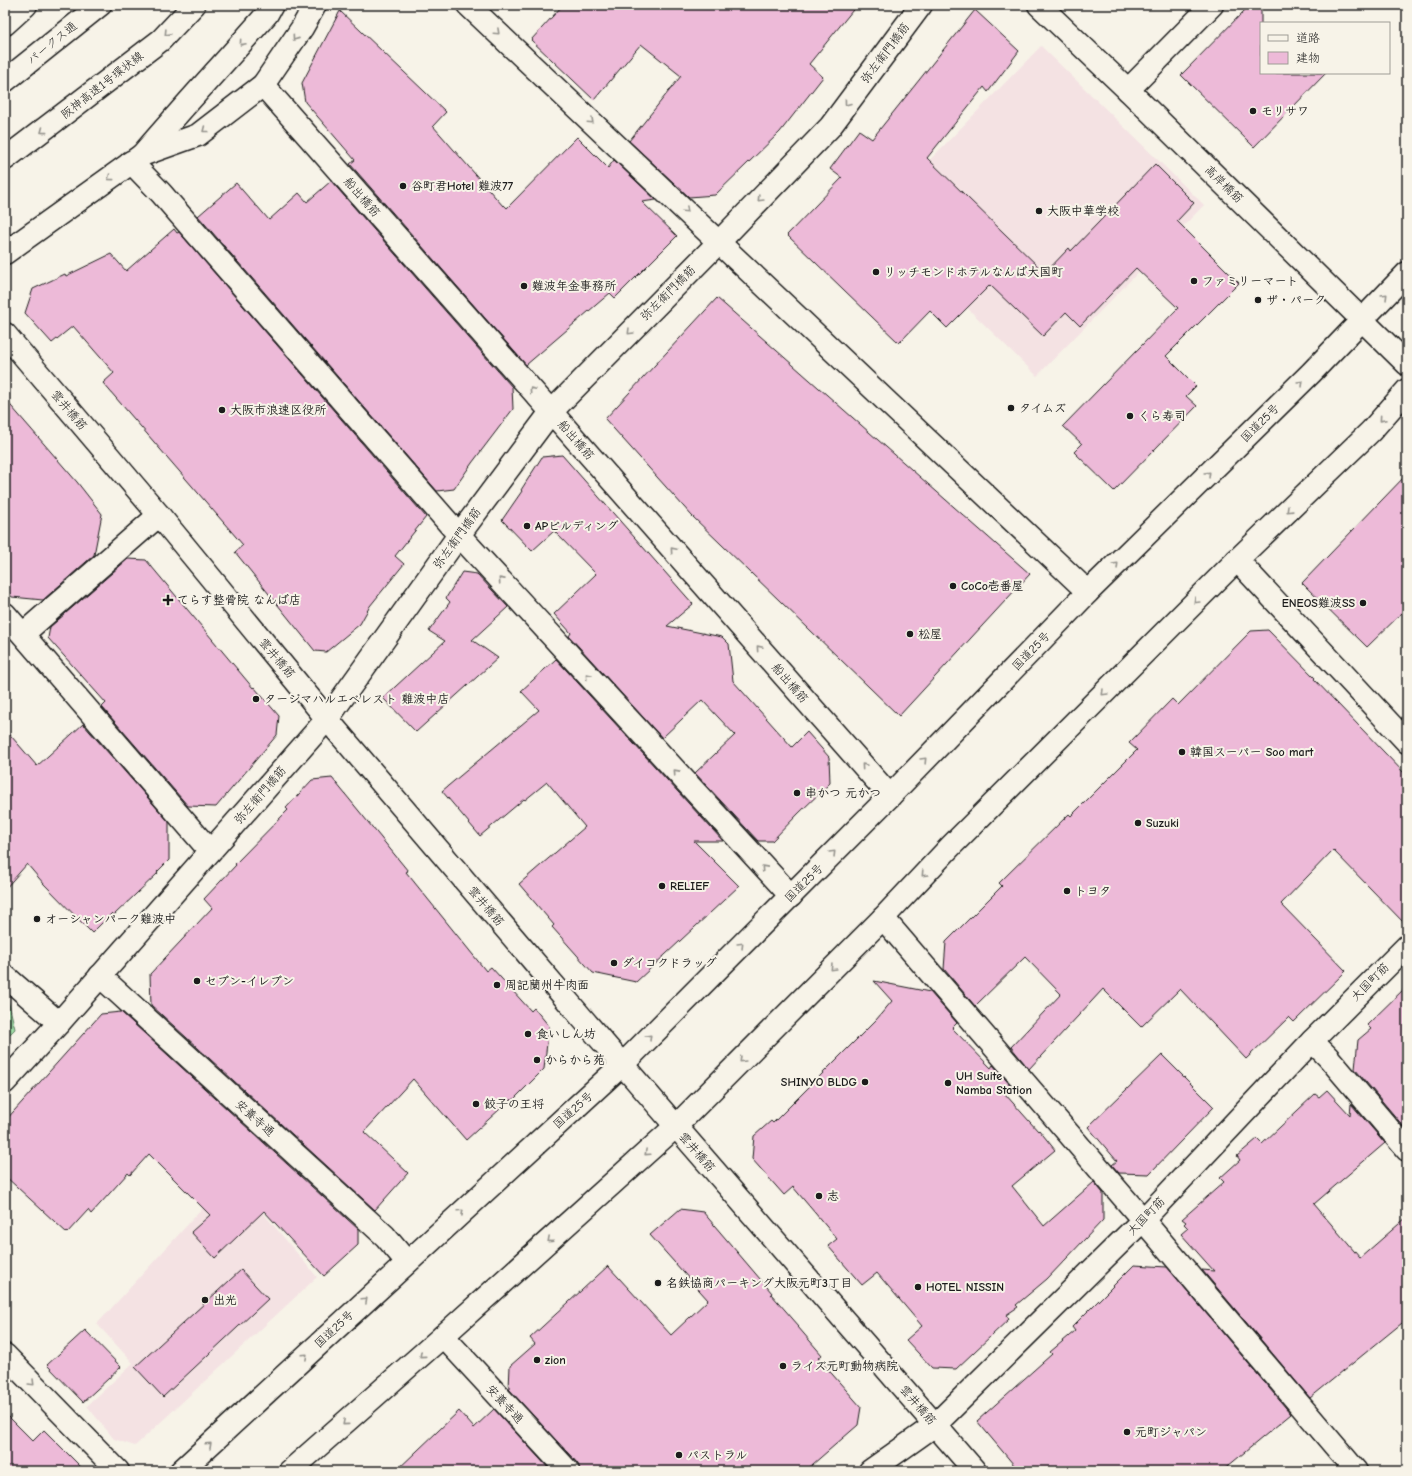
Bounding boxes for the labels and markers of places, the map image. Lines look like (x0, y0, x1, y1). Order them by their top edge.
place label: モリサワ (1261, 104, 1309, 118)
marker: モリサワ (1248, 106, 1258, 116)
place label: 谷町君Hotel 難波77 (411, 179, 514, 193)
marker: 谷町君Hotel 難波77 (398, 181, 408, 191)
place label: 大阪中華学校 (1047, 204, 1119, 218)
marker: 大阪中華学校 (1034, 206, 1044, 216)
place label: リッチモンドホテルなんば大国町 (884, 265, 1063, 279)
marker: リッチモンドホテルなんば大国町 (871, 267, 881, 277)
place label: ファミリーマート (1202, 274, 1298, 288)
marker: ファミリーマート (1189, 276, 1199, 286)
place label: 難波年金事務所 (532, 279, 617, 293)
marker: 難波年金事務所 (519, 281, 529, 291)
place label: ザ・パーク (1266, 293, 1326, 307)
marker: ザ・パーク (1253, 295, 1263, 305)
place label: タイムズ (1019, 401, 1066, 415)
place label: 大阪市浪速区役所 (230, 403, 327, 417)
marker: タイムズ (1006, 403, 1016, 413)
marker: 大阪市浪速区役所 (217, 405, 227, 415)
place label: くら寿司 (1138, 409, 1186, 423)
marker: くら寿司 (1125, 411, 1135, 421)
place label: APビルディング (535, 519, 619, 533)
marker: APビルディング (522, 521, 532, 531)
place label: CoCo壱番屋 (961, 579, 1024, 593)
marker: CoCo壱番屋 (948, 581, 958, 591)
place label: てらす整骨院 なんば店 (177, 593, 301, 607)
marker: てらす整骨院 なんば店 (162, 594, 174, 606)
place label: ENEOS難波SS (1282, 596, 1355, 610)
marker: ENEOS難波SS (1358, 598, 1368, 608)
place label: 松屋 (918, 627, 942, 641)
marker: 松屋 (905, 629, 915, 639)
place label: タージマハルエベレスト 難波中店 (264, 692, 449, 706)
marker: タージマハルエベレスト 難波中店 (251, 694, 261, 704)
place label: 韓国スーパー Soo mart (1190, 745, 1315, 759)
marker: 韓国スーパー Soo mart (1177, 747, 1187, 757)
place label: 串かつ 元かつ (805, 786, 881, 800)
marker: 串かつ 元かつ (792, 788, 802, 798)
place label: Suzuki (1146, 816, 1179, 830)
marker: Suzuki (1133, 818, 1143, 828)
place label: RELIEF (670, 879, 709, 893)
marker: RELIEF (657, 881, 667, 891)
place label: トヨタ (1075, 884, 1111, 898)
marker: トヨタ (1062, 886, 1072, 896)
place label: オーシャンパーク難波中 (45, 912, 176, 926)
marker: オーシャンパーク難波中 (32, 914, 42, 924)
place label: ダイコクドラッグ (622, 956, 717, 970)
marker: ダイコクドラッグ (609, 958, 619, 968)
place label: セブン-イレブン (205, 974, 294, 988)
marker: セブン-イレブン (192, 976, 202, 986)
place label: 周記蘭州牛肉面 (505, 978, 589, 992)
marker: 周記蘭州牛肉面 (492, 980, 502, 990)
place label: 食いしん坊 (536, 1027, 596, 1041)
marker: 食いしん坊 (523, 1029, 533, 1039)
place label: からから苑 (545, 1053, 605, 1067)
marker: からから苑 (532, 1055, 542, 1065)
place label: UH Suite Namba Station (956, 1069, 1032, 1097)
place label: SHINYO BLDG (781, 1075, 858, 1089)
marker: SHINYO BLDG (860, 1077, 870, 1087)
marker: UH Suite Namba Station (943, 1078, 953, 1088)
place label: 餃子の王将 (484, 1097, 544, 1111)
marker: 餃子の王将 (471, 1099, 481, 1109)
place label: 志 (827, 1189, 839, 1203)
marker: 志 (814, 1191, 824, 1201)
place label: 名鉄協商パーキング大阪元町3丁目 (666, 1276, 852, 1290)
marker: 名鉄協商パーキング大阪元町3丁目 (653, 1278, 663, 1288)
place label: HOTEL NISSIN (926, 1280, 1004, 1294)
marker: HOTEL NISSIN (913, 1282, 923, 1292)
place label: 出光 (213, 1293, 237, 1307)
marker: 出光 (200, 1295, 210, 1305)
place label: zion (545, 1353, 566, 1367)
marker: zion (532, 1355, 542, 1365)
place label: ライズ元町動物病院 (791, 1359, 898, 1373)
marker: ライズ元町動物病院 (778, 1361, 788, 1371)
place label: 元町ジャパン (1135, 1425, 1207, 1439)
marker: 元町ジャパン (1122, 1427, 1132, 1437)
place label: パストラル (687, 1448, 747, 1462)
marker: パストラル (674, 1450, 684, 1460)

